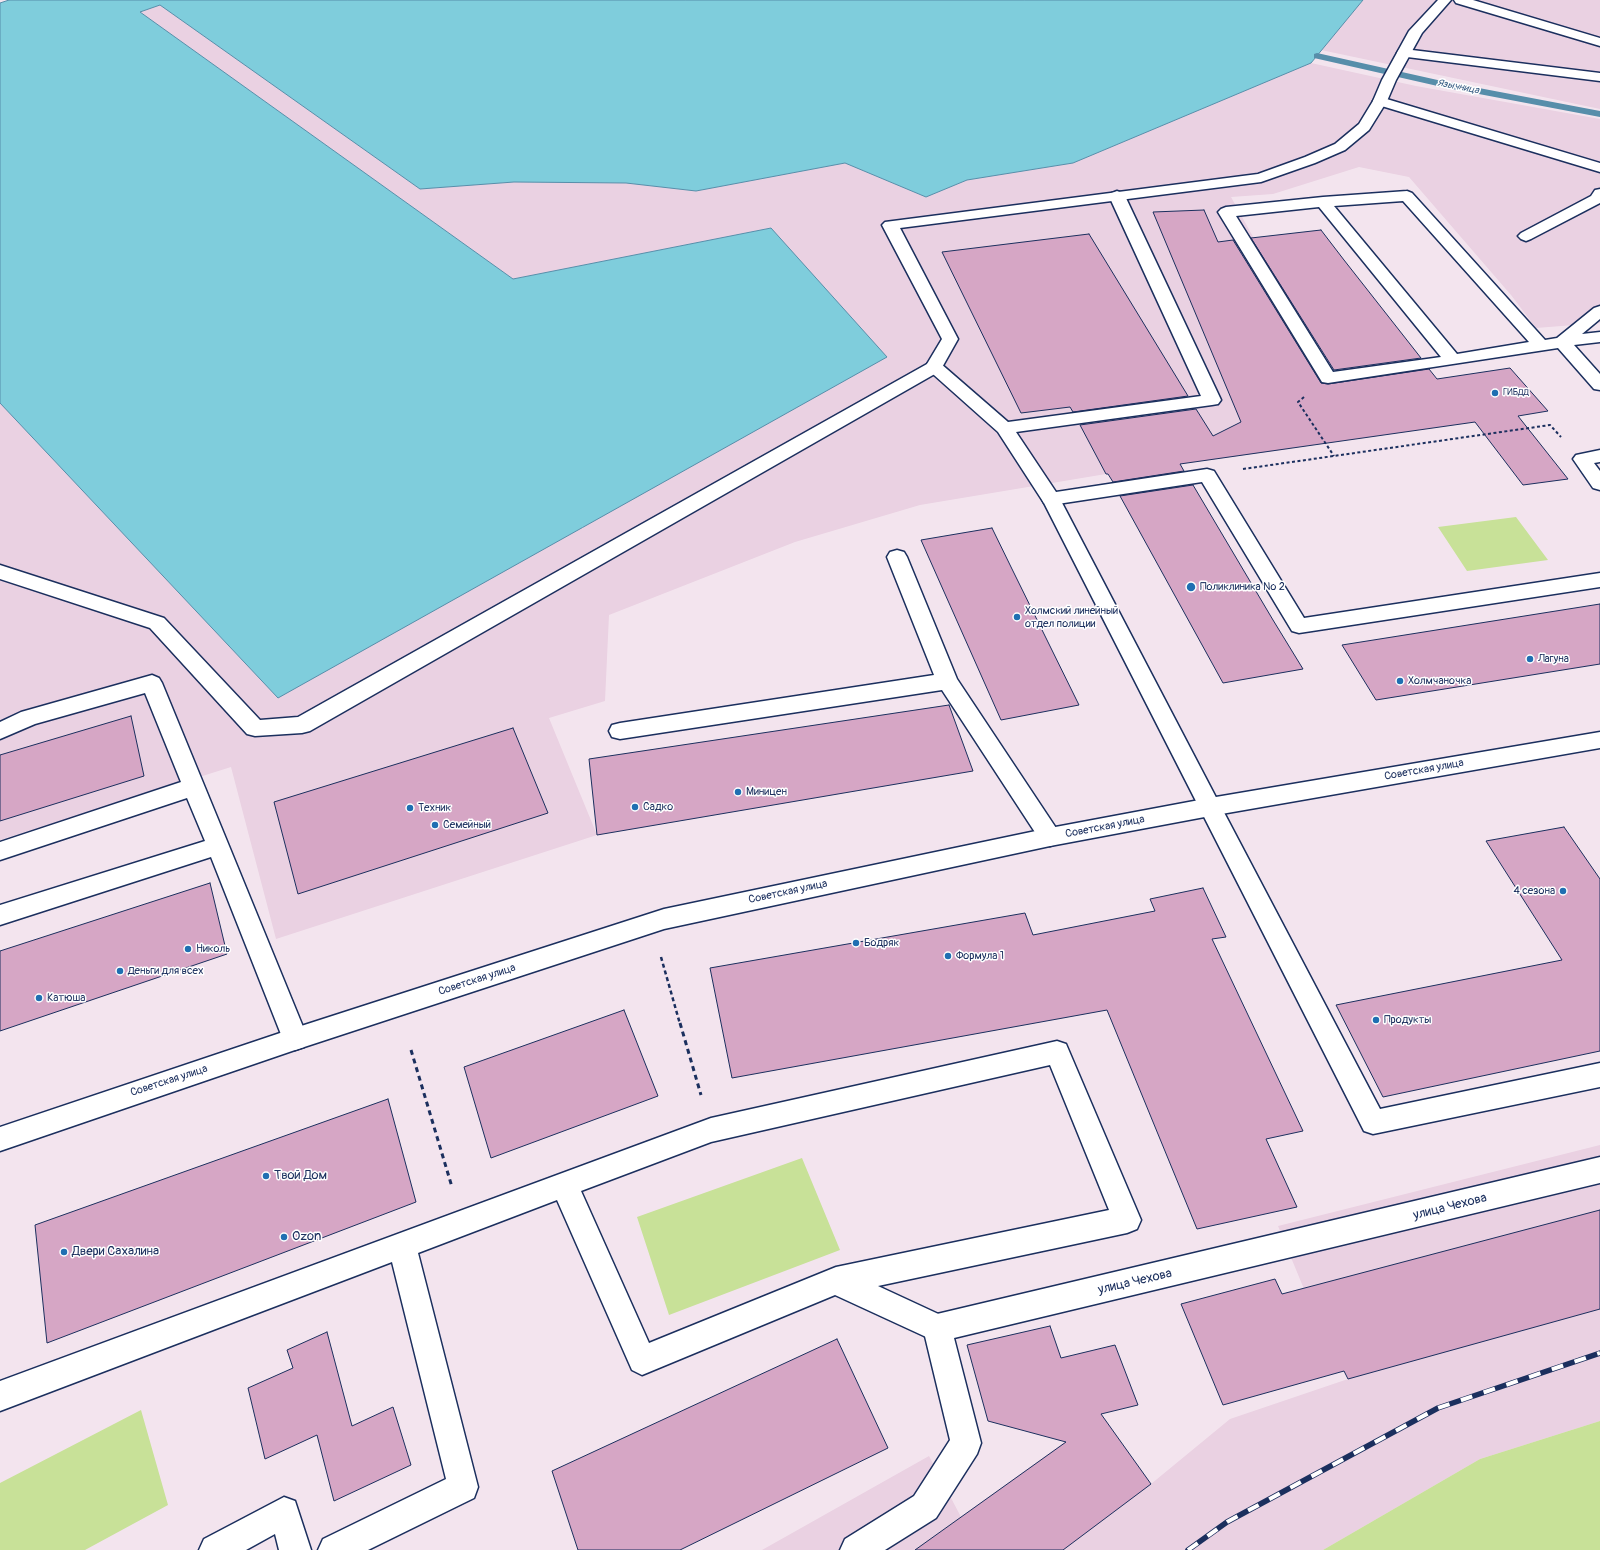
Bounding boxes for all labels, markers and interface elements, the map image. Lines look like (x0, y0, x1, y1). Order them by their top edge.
water label: Язычница (1436, 77, 1480, 97)
marker: ГИБДД (1490, 388, 1500, 398)
place label: ГИБДД (1503, 388, 1529, 398)
place label: Поликлиника № 2 (1200, 580, 1285, 594)
marker: Поликлиника № 2 (1185, 581, 1197, 593)
place label: Холмский линейный отдел полиции (1025, 604, 1118, 630)
marker: Холмский линейный отдел полиции (1012, 612, 1022, 622)
place label: Лагуна (1538, 652, 1569, 666)
marker: Лагуна (1525, 654, 1535, 664)
place label: Холмчаночка (1408, 674, 1471, 688)
marker: Холмчаночка (1395, 676, 1405, 686)
street label: Советская улица (1383, 757, 1465, 783)
place label: Миницен (746, 785, 787, 799)
marker: Миницен (733, 787, 743, 797)
place label: Садко (643, 800, 673, 814)
place label: Техник (418, 801, 451, 815)
marker: Садко (630, 802, 640, 812)
marker: Техник (405, 803, 415, 813)
street label: Советская улица (1064, 813, 1146, 841)
place label: Семейный (443, 818, 491, 832)
marker: Семейный (430, 820, 440, 830)
street label: Советская улица (747, 877, 829, 907)
place label: 4 сезона (1513, 884, 1555, 898)
marker: 4 сезона (1558, 886, 1568, 896)
place label: Бодряк (864, 936, 899, 950)
marker: Бодряк (851, 938, 861, 948)
place label: Николь (196, 942, 230, 956)
marker: Николь (183, 944, 193, 954)
place label: Формула 1 (956, 949, 1004, 963)
marker: Формула 1 (943, 951, 953, 961)
street label: Советская улица (437, 961, 517, 999)
place label: Деньги для всех (128, 964, 203, 978)
marker: Деньги для всех (115, 966, 125, 976)
place label: Катюша (47, 991, 85, 1005)
marker: Катюша (34, 993, 44, 1003)
place label: Продукты (1384, 1013, 1431, 1027)
marker: Продукты (1371, 1015, 1381, 1025)
street label: Советская улица (129, 1062, 209, 1100)
place label: Твой Дом (274, 1168, 327, 1184)
marker: Твой Дом (261, 1171, 271, 1181)
street label: улица Чехова (1412, 1190, 1488, 1224)
place label: Ozon (292, 1229, 321, 1245)
marker: Ozon (279, 1232, 289, 1242)
place label: Двери Сахалина (72, 1244, 159, 1260)
marker: Двери Сахалина (59, 1247, 69, 1257)
street label: улица Чехова (1097, 1266, 1173, 1298)

